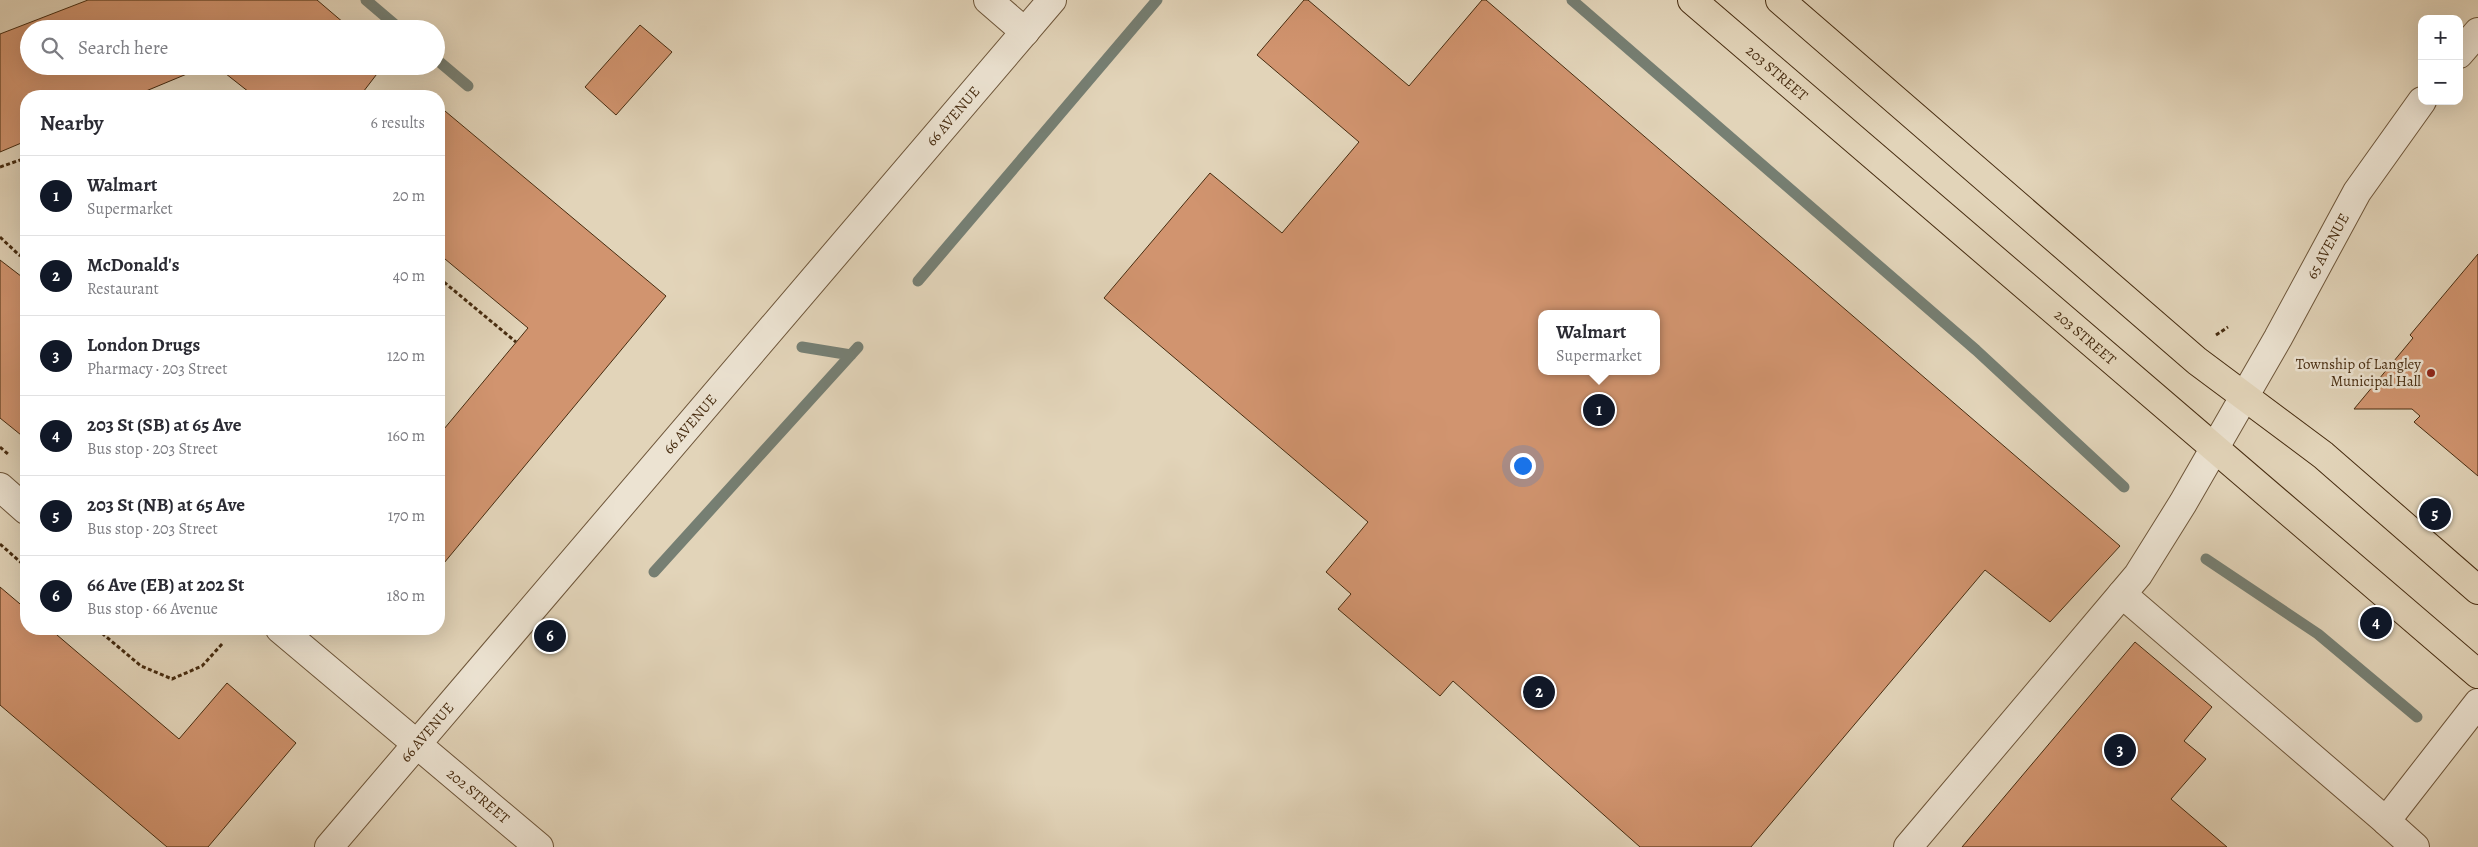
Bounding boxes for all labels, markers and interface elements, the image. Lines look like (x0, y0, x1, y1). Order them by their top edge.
map controls (2418, 15, 2463, 105)
button: + (2418, 15, 2463, 60)
search box (20, 20, 445, 75)
icon: search (38, 34, 66, 62)
text: Search here (78, 35, 168, 61)
street label: 203 STREET (1742, 41, 1813, 106)
button: − (2418, 60, 2463, 105)
street label: 66 AVENUE (922, 82, 984, 150)
text: Nearby (40, 109, 103, 137)
text: 6 results (371, 112, 425, 134)
text: Walmart (87, 172, 157, 198)
text: 1 (53, 185, 59, 207)
text: 20 m (392, 185, 425, 207)
text: Supermarket (87, 198, 173, 220)
street label: 65 AVENUE (2302, 209, 2354, 283)
text: McDonald's (87, 252, 179, 278)
text: 2 (52, 265, 60, 287)
text: 40 m (393, 265, 425, 287)
text: Restaurant (87, 278, 159, 300)
street label: 203 STREET (2050, 305, 2121, 370)
popup (1538, 310, 1660, 375)
text: Walmart (1556, 319, 1626, 345)
text: London Drugs (87, 332, 200, 358)
text: 3 (53, 345, 59, 367)
text: 120 m (387, 345, 425, 367)
text: Supermarket (1556, 345, 1642, 367)
place label: Township of Langley Municipal Hall (2296, 354, 2421, 391)
text: Pharmacy · 203 Street (87, 358, 227, 380)
marker: Township of Langley Municipal Hall (2425, 367, 2437, 379)
street label: 66 AVENUE (659, 390, 721, 458)
pin: 1 (1583, 391, 1615, 429)
text: 203 St (SB) at 65 Ave (87, 412, 241, 438)
text: 4 (52, 425, 60, 447)
text: 160 m (387, 425, 425, 447)
text: Bus stop · 203 Street (87, 438, 218, 460)
your location (1510, 453, 1536, 479)
text: 203 St (NB) at 65 Ave (87, 492, 245, 518)
pin: 5 (2419, 495, 2451, 533)
text: 5 (53, 505, 59, 527)
text: 170 m (388, 505, 425, 527)
text: Bus stop · 203 Street (87, 518, 218, 540)
text: 66 Ave (EB) at 202 St (87, 572, 244, 598)
text: 6 (52, 585, 60, 607)
text: 180 m (387, 585, 425, 607)
text: Bus stop · 66 Avenue (87, 598, 218, 620)
pin: 4 (2360, 604, 2392, 642)
pin: 6 (534, 617, 566, 655)
pin: 2 (1523, 673, 1555, 711)
street label: 66 AVENUE (396, 698, 458, 766)
pin: 3 (2104, 731, 2136, 769)
street label: 202 STREET (442, 763, 514, 829)

